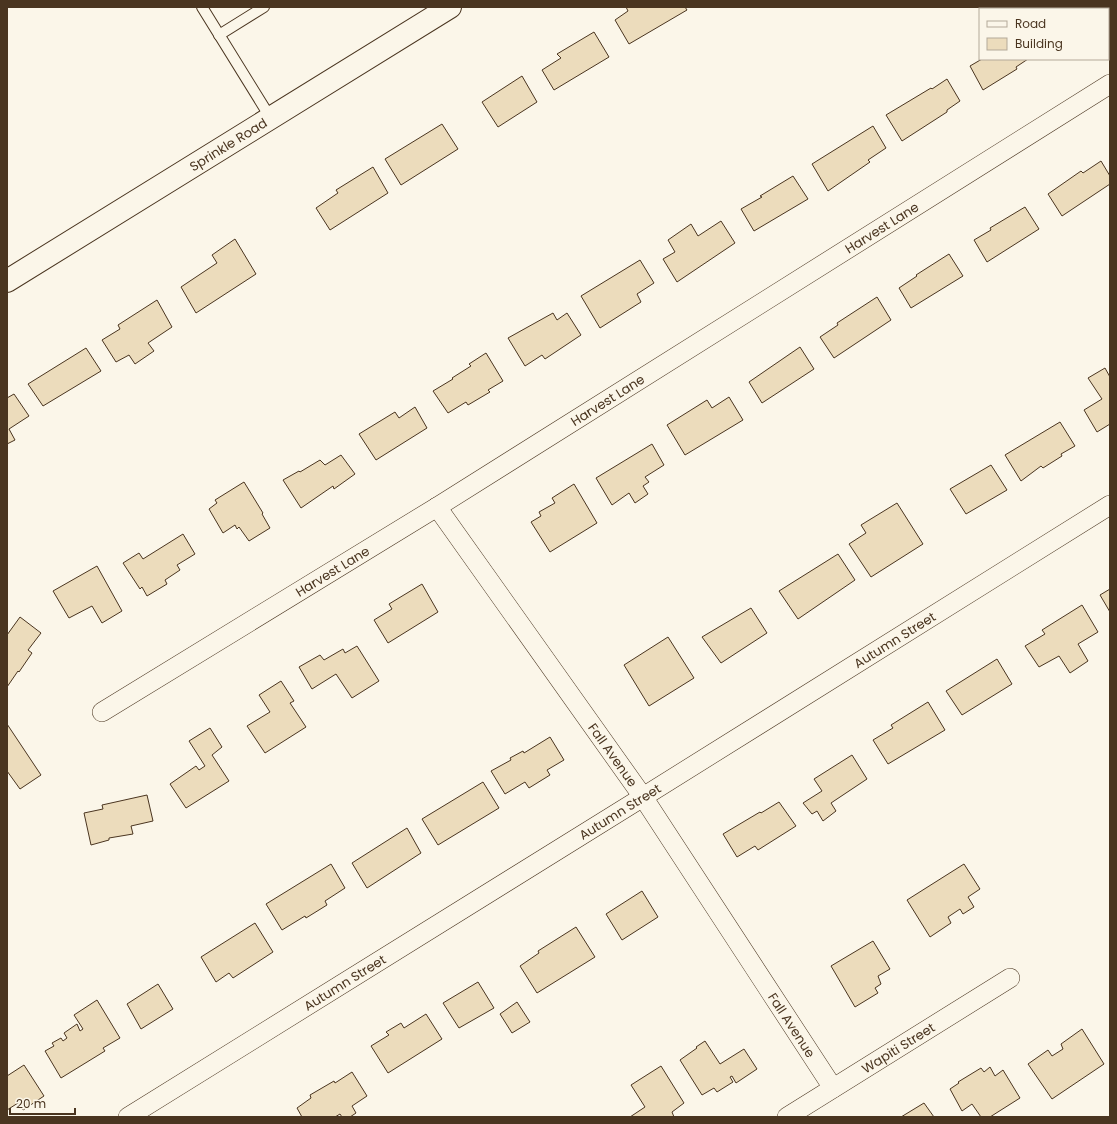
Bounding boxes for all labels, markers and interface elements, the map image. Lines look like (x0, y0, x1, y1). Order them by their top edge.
legend (979, 8, 1109, 60)
text: Road (1015, 15, 1046, 32)
text: Building (1015, 35, 1063, 52)
street label: Sprinkle Road (186, 113, 271, 176)
street label: Harvest Lane (841, 198, 923, 258)
street label: Harvest Lane (567, 370, 648, 431)
street label: Harvest Lane (292, 542, 373, 601)
street label: Autumn Street (850, 607, 940, 673)
street label: Fall Avenue (583, 719, 642, 791)
street label: Autumn Street (575, 779, 665, 845)
street label: Autumn Street (300, 950, 390, 1016)
street label: Fall Avenue (763, 989, 820, 1061)
street label: Wapiti Street (858, 1018, 939, 1078)
scale bar (10, 1090, 75, 1116)
text: 20 m (16, 1095, 46, 1112)

